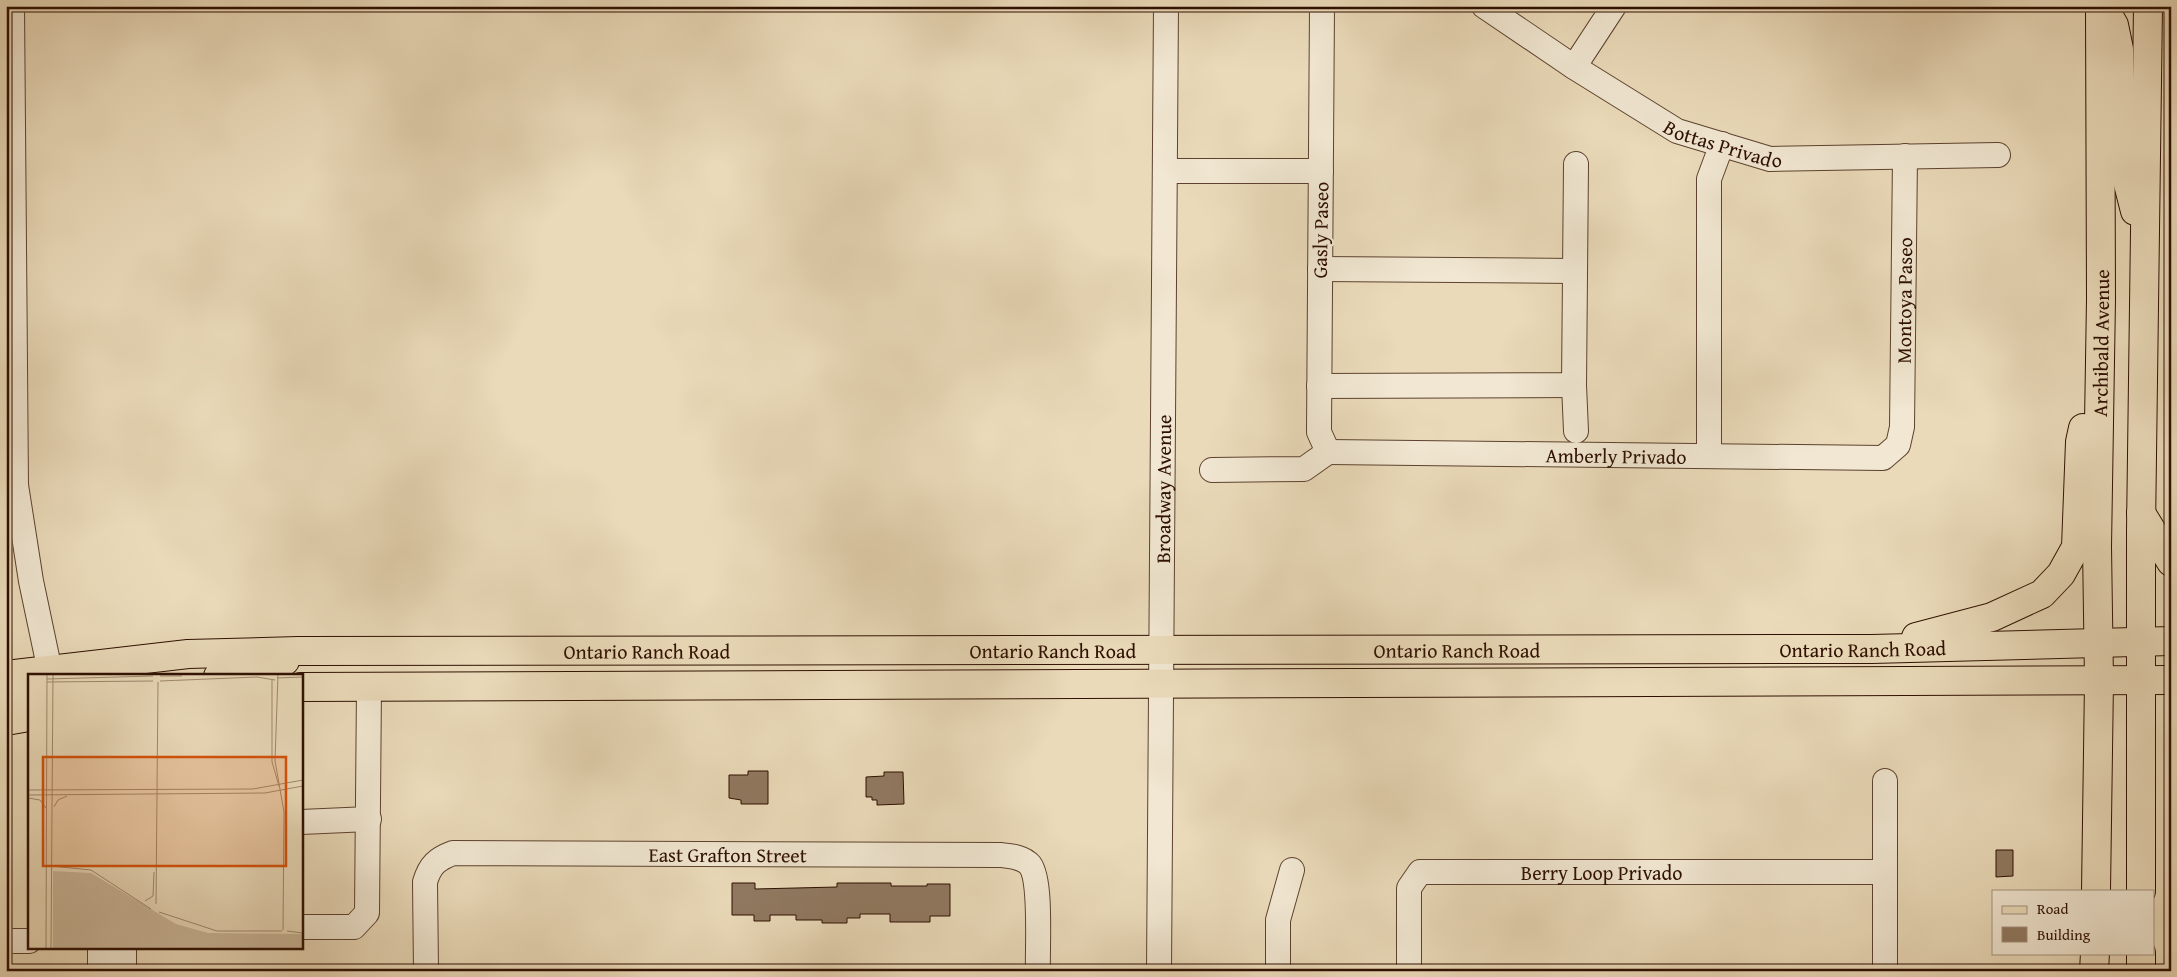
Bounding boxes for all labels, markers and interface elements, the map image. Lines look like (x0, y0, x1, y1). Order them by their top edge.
street label: Bottas Privado (1658, 112, 1782, 173)
street label: Gasly Paseo (1305, 181, 1335, 279)
street label: Montoya Paseo (1888, 237, 1919, 364)
street label: Archibald Avenue (2085, 269, 2116, 417)
street label: Broadway Avenue (1147, 414, 1178, 564)
street label: Amberly Privado (1545, 440, 1687, 470)
street label: Ontario Ranch Road (1779, 633, 1947, 664)
street label: Ontario Ranch Road (969, 635, 1136, 665)
street label: Ontario Ranch Road (1373, 635, 1540, 664)
street label: Ontario Ranch Road (563, 636, 730, 665)
inset map (28, 674, 302, 950)
street label: East Grafton Street (649, 839, 807, 869)
street label: Berry Loop Privado (1521, 858, 1682, 887)
legend (1992, 890, 2154, 954)
text: Road (2037, 898, 2068, 919)
text: Building (2037, 924, 2091, 945)

